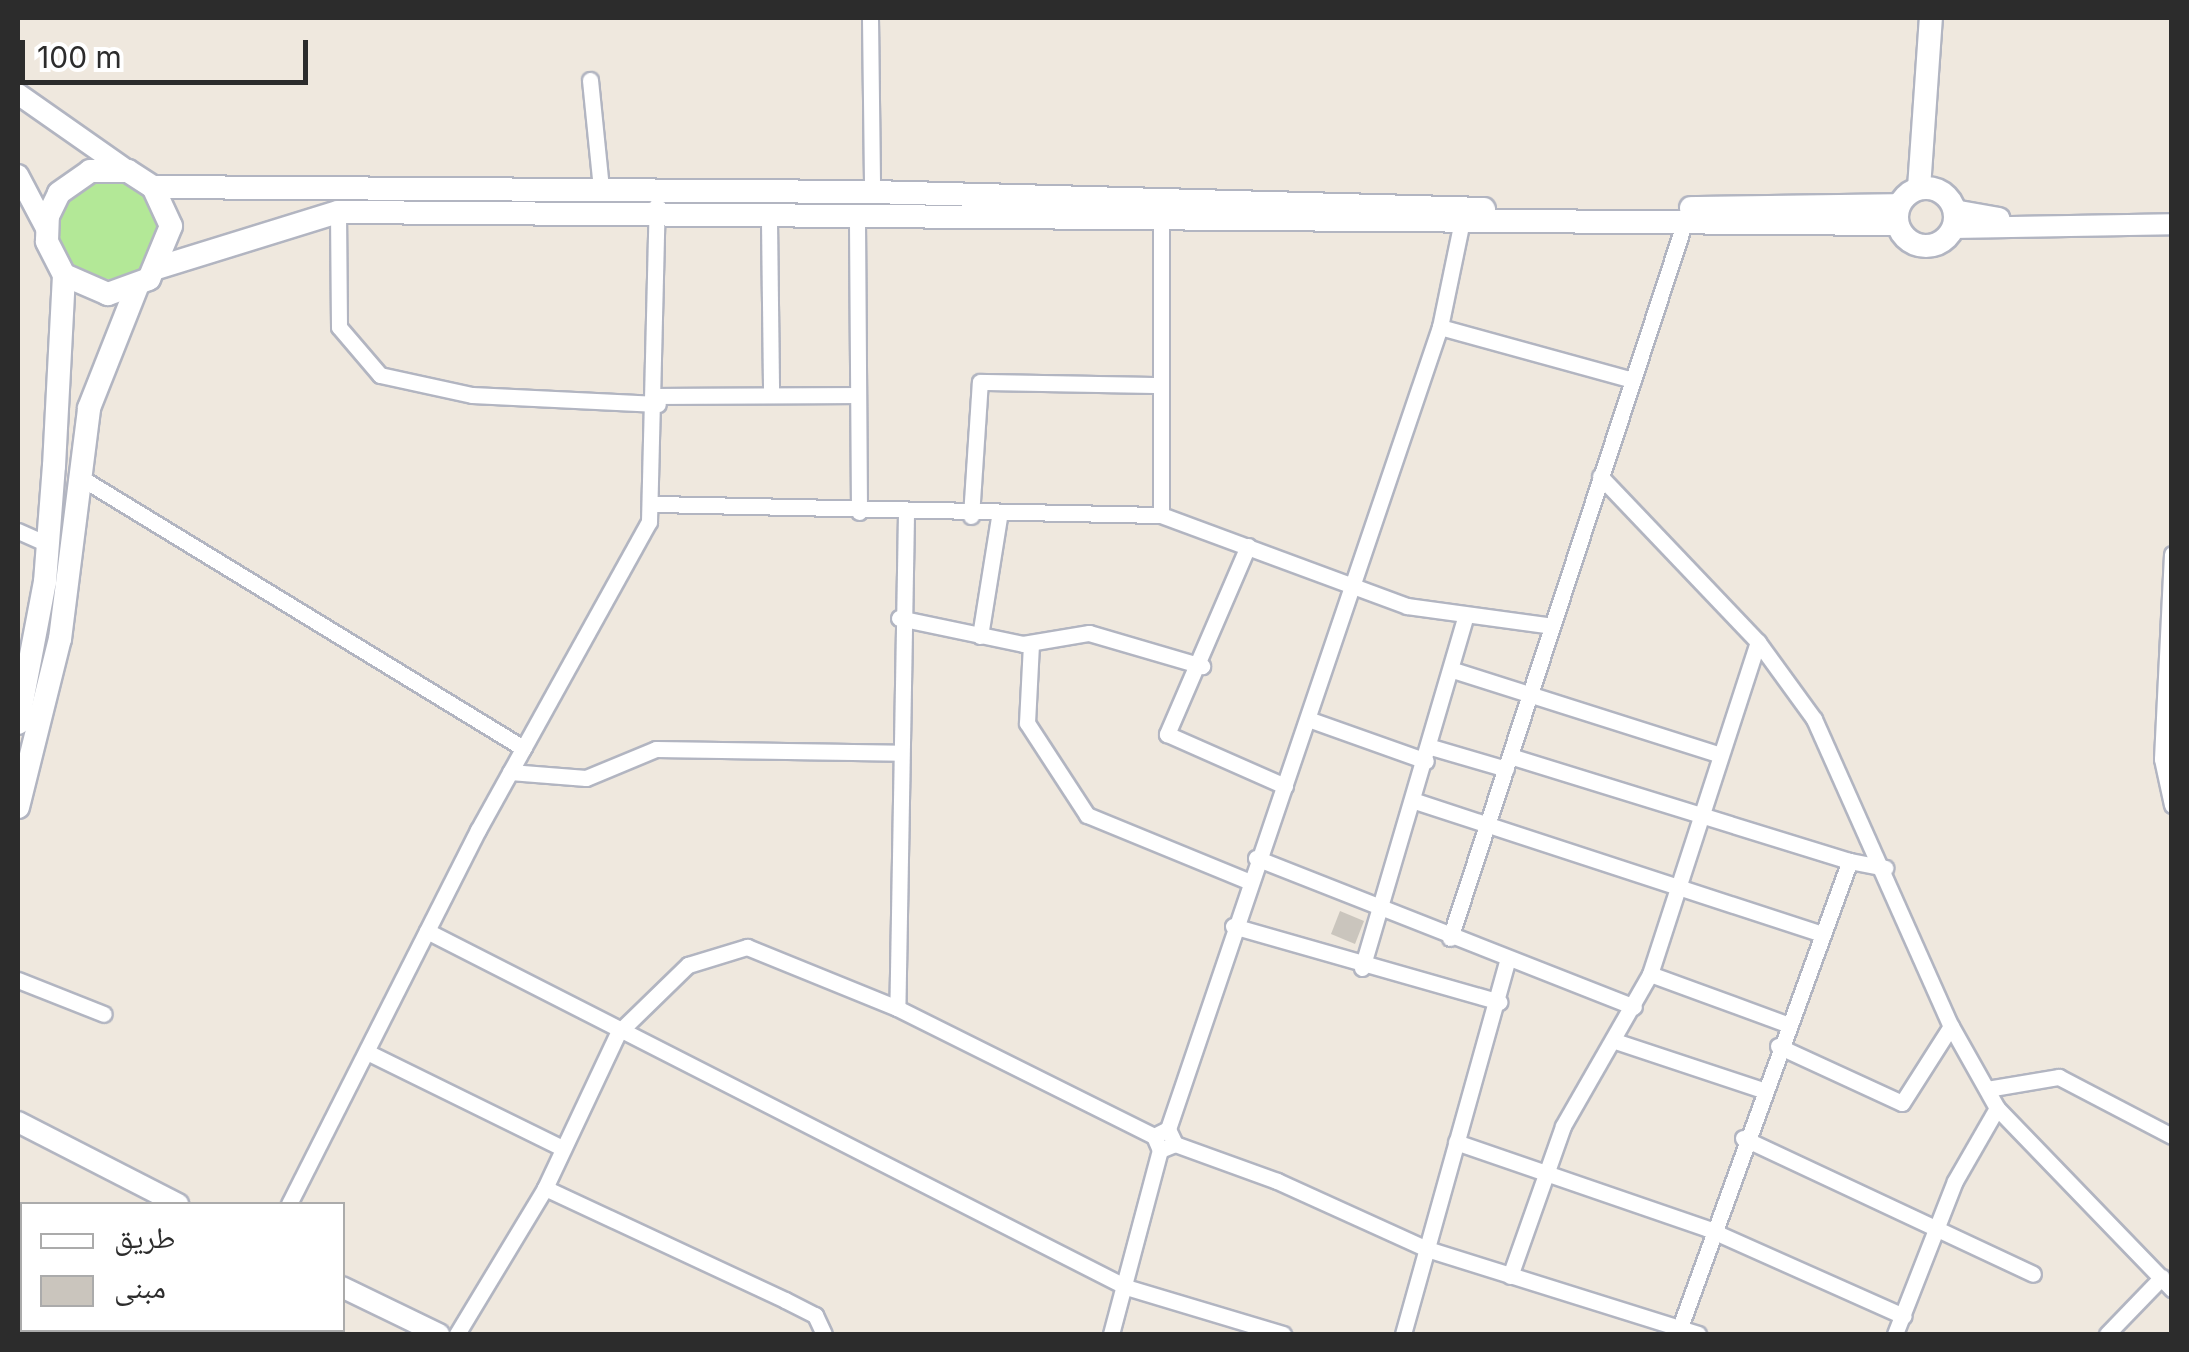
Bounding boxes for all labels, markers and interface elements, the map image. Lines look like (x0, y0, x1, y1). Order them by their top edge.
scale bar (25, 20, 312, 82)
text: 100 m (37, 39, 122, 75)
legend (20, 1202, 345, 1332)
text: طريق (114, 1219, 175, 1255)
text: مبنى (114, 1269, 166, 1305)

